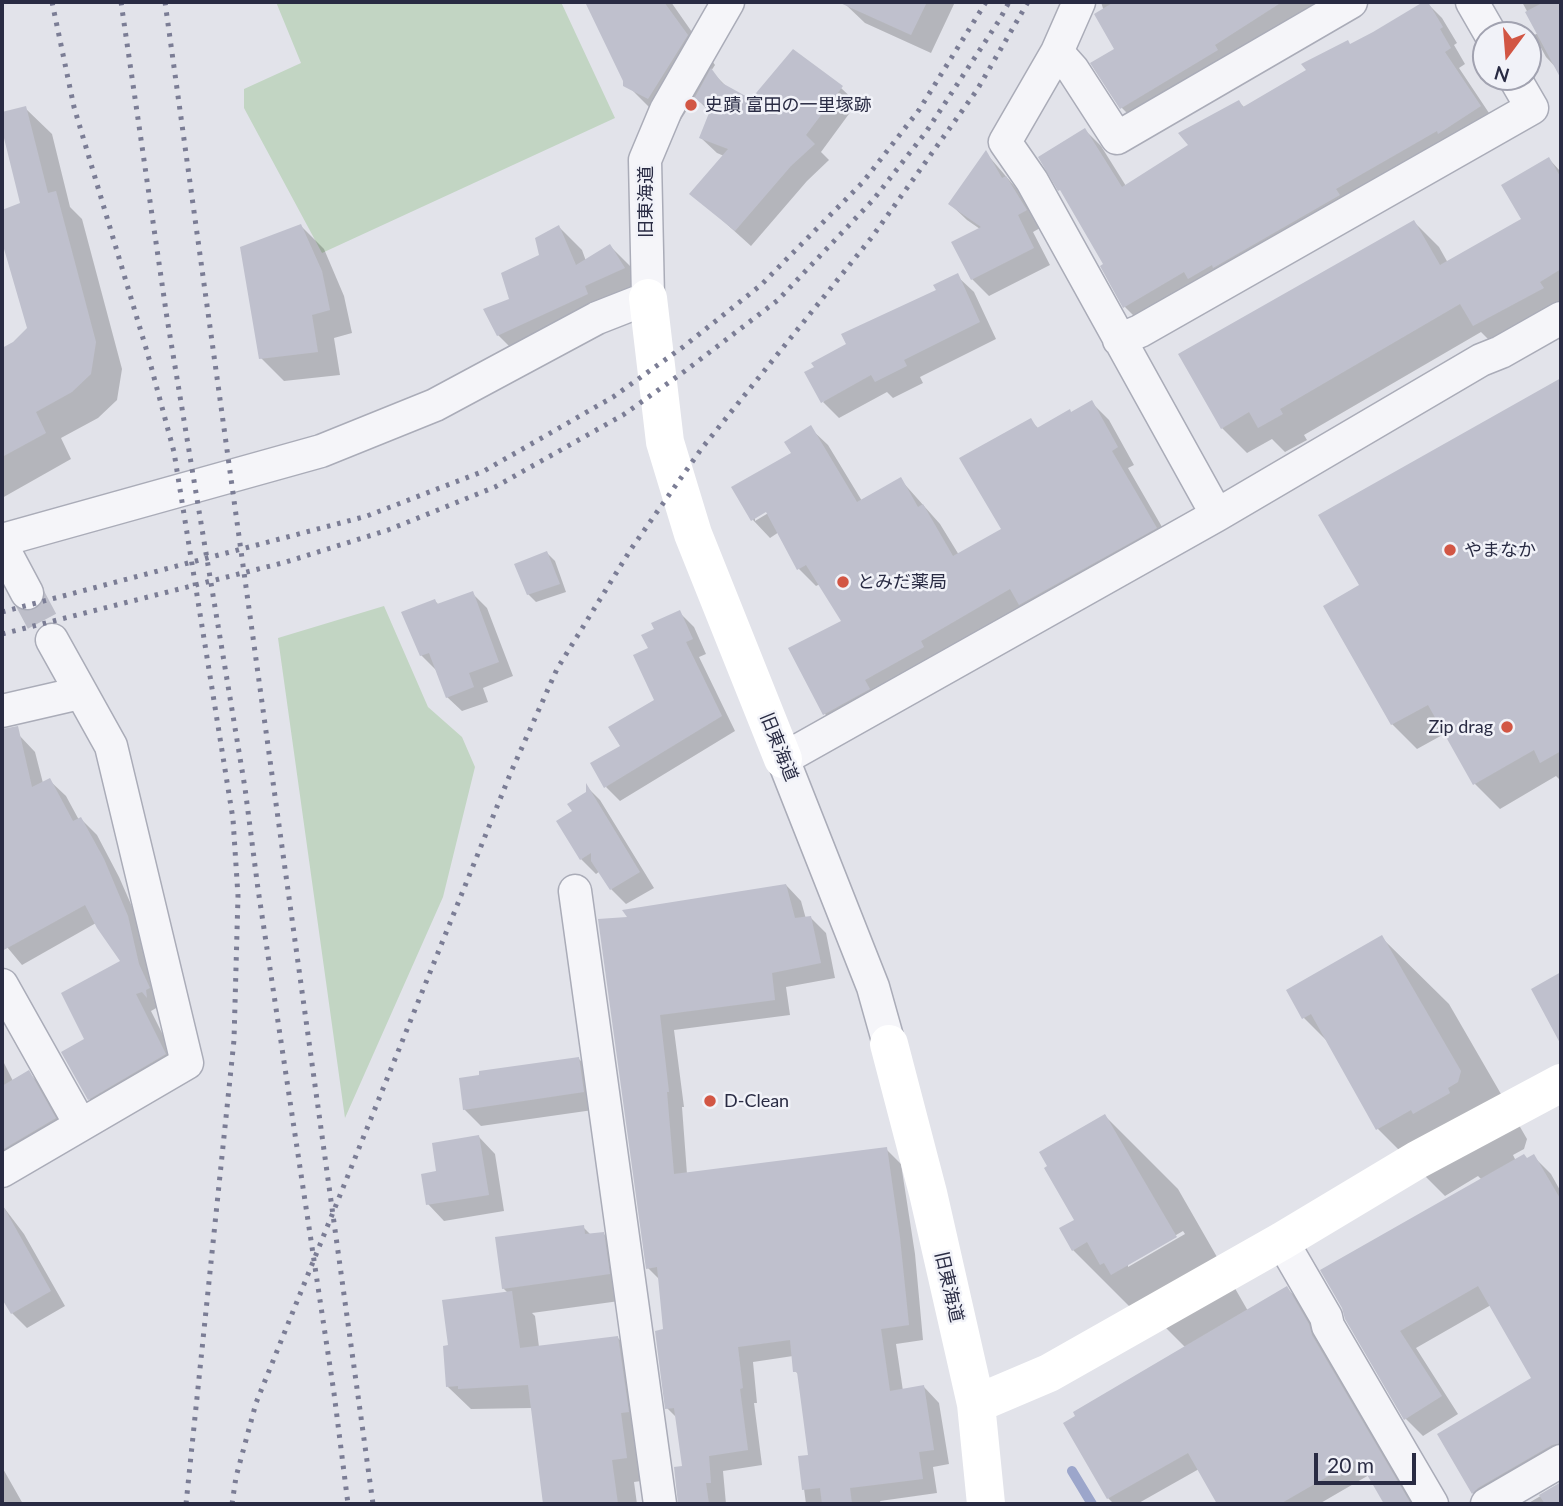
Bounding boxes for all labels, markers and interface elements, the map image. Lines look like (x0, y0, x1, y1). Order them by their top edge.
north arrow (1472, 21, 1542, 91)
text: N (1491, 62, 1512, 88)
place label: 史蹟 富田の一里塚跡 (705, 94, 872, 116)
marker: 史蹟 富田の一里塚跡 (683, 97, 699, 113)
street label: 旧東海道 (635, 166, 657, 238)
place label: やまなか (1464, 539, 1536, 561)
marker: やまなか (1442, 542, 1458, 558)
place label: とみだ薬局 (857, 571, 947, 593)
marker: とみだ薬局 (835, 574, 851, 590)
street label: 旧東海道 (756, 710, 802, 784)
place label: Zip drag (1428, 716, 1493, 738)
marker: Zip drag (1499, 719, 1515, 735)
place label: D-Clean (724, 1090, 789, 1112)
marker: D-Clean (702, 1093, 718, 1109)
street label: 旧東海道 (930, 1249, 968, 1325)
scale bar (1318, 1440, 1420, 1484)
text: 20 m (1327, 1452, 1374, 1477)

